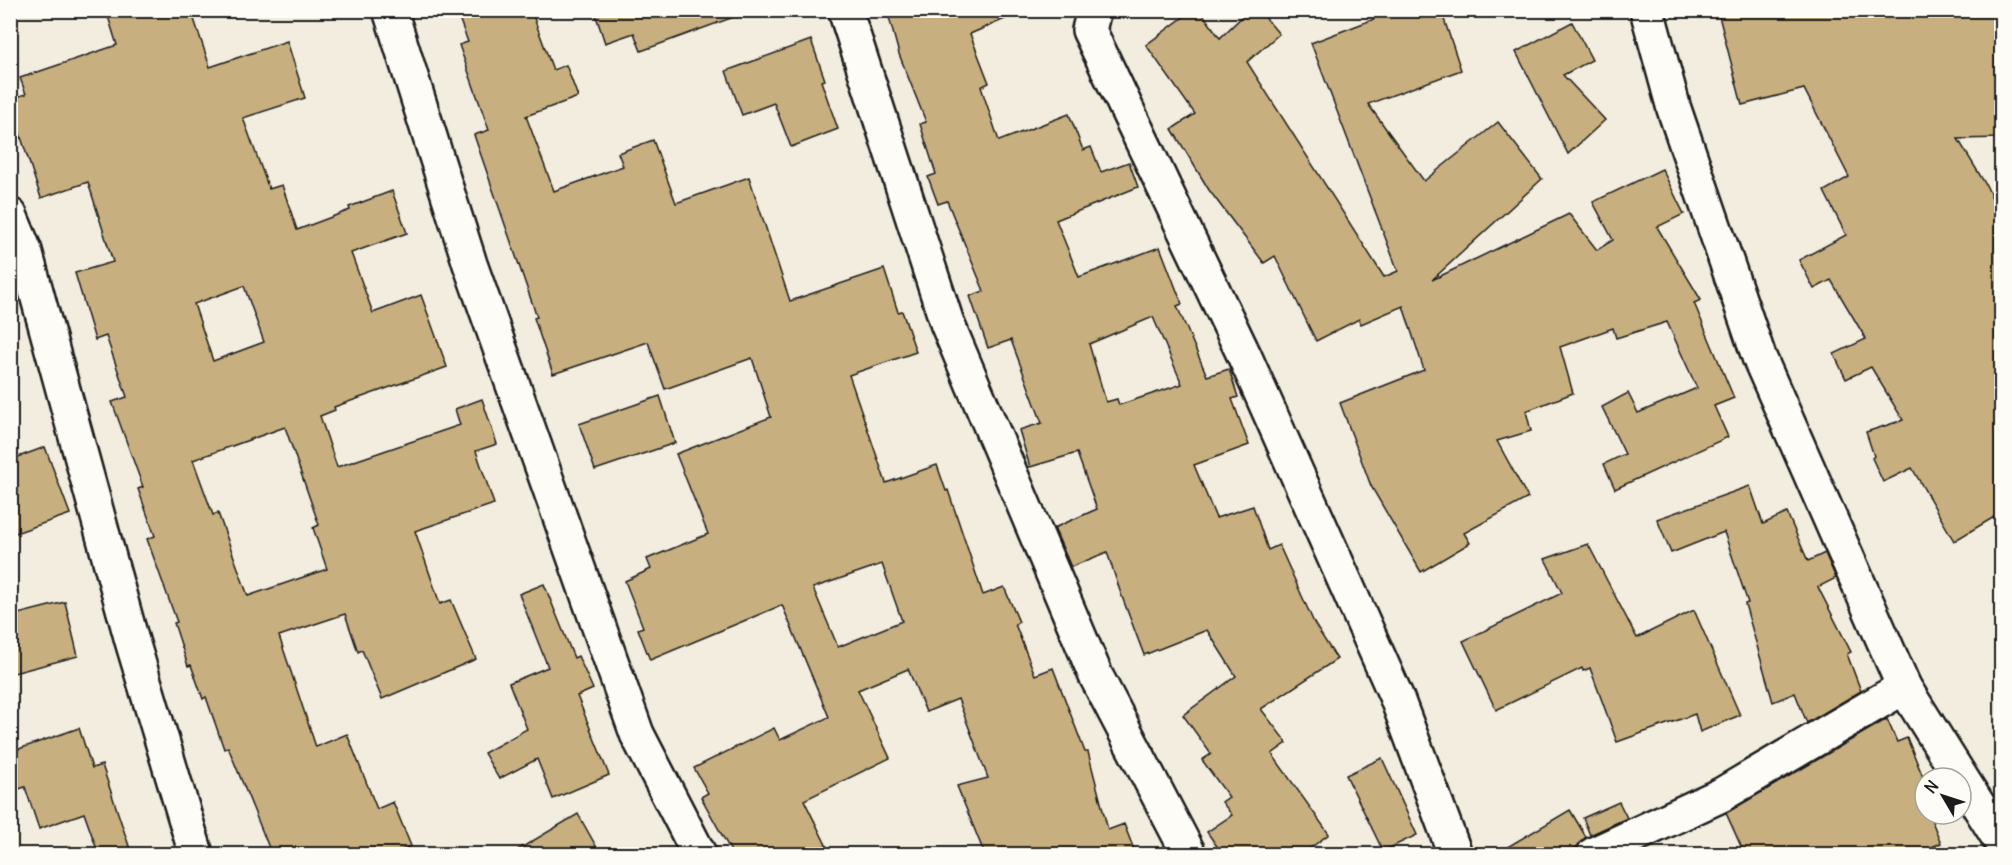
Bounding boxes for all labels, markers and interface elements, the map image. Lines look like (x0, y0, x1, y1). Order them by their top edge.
north arrow (1913, 766, 1973, 826)
text: N (1920, 776, 1943, 797)

